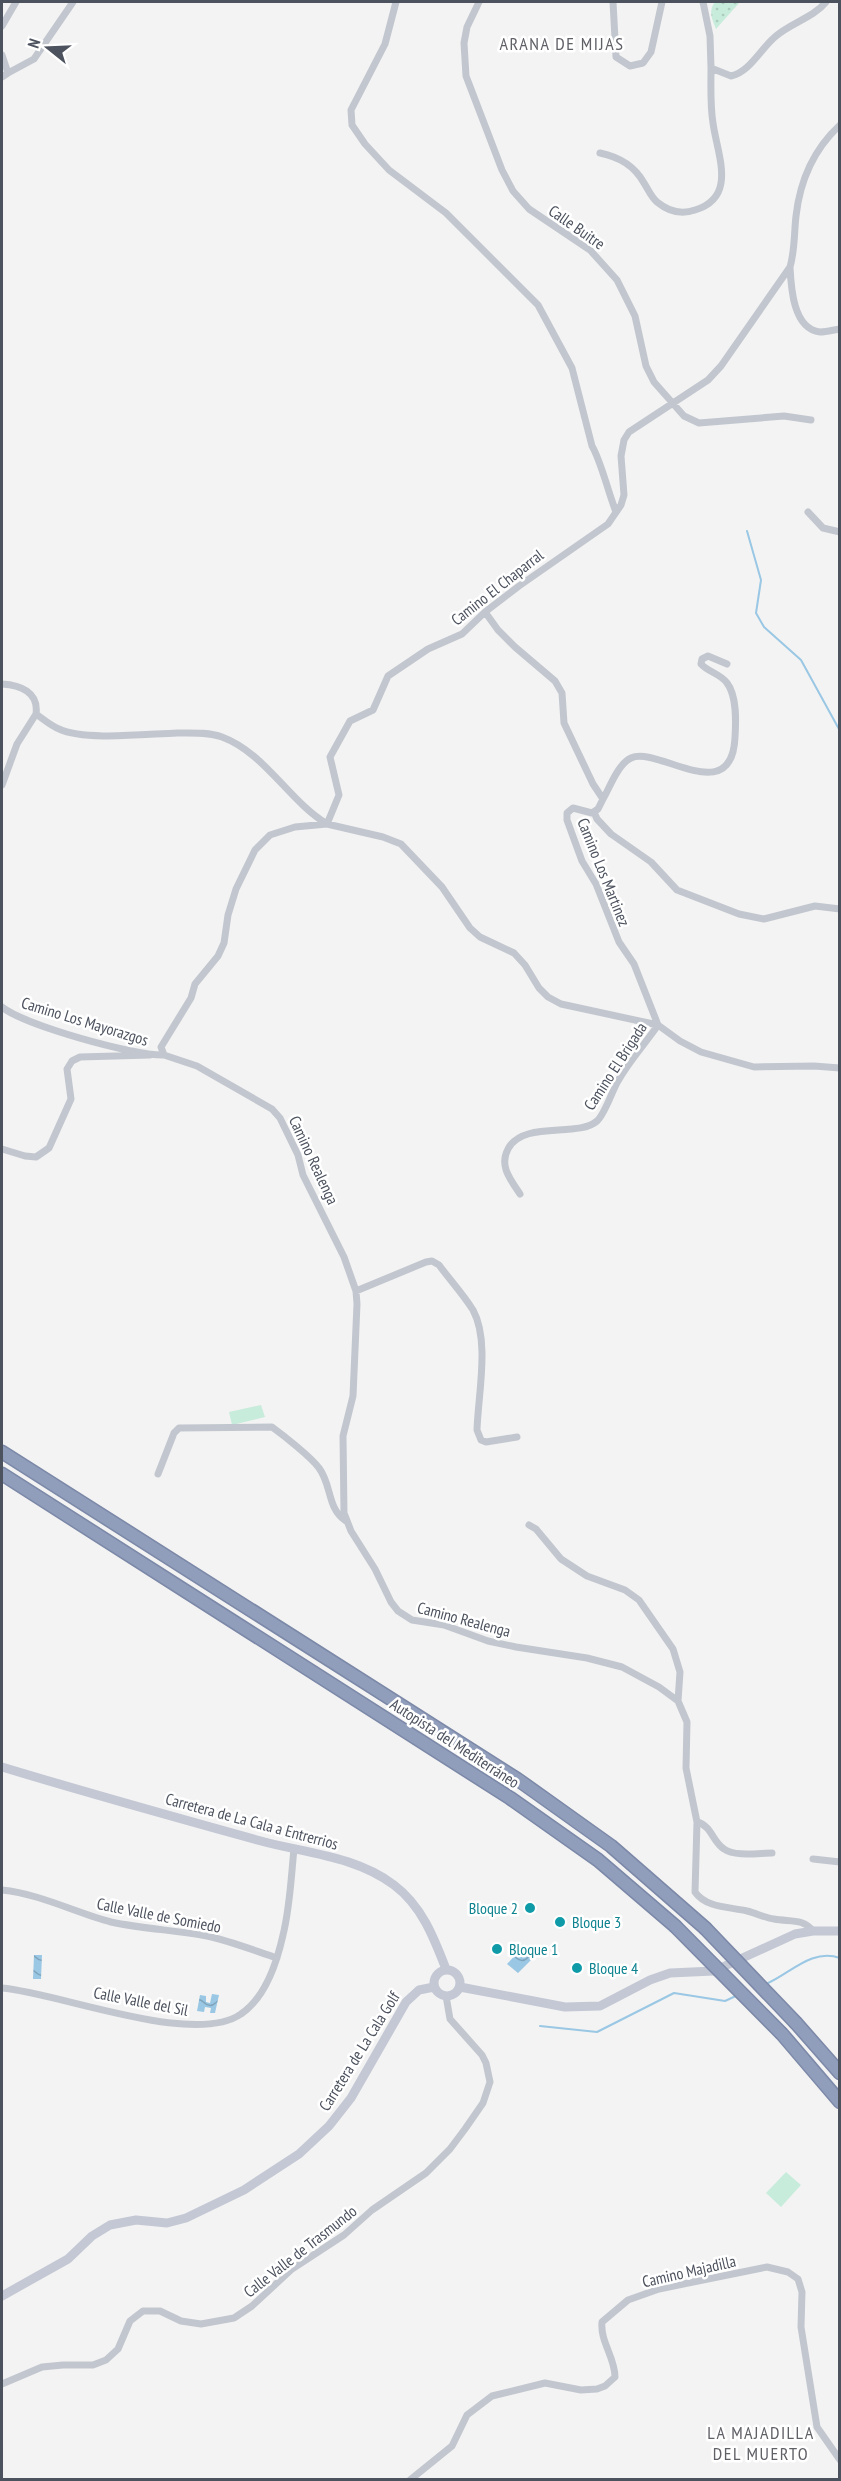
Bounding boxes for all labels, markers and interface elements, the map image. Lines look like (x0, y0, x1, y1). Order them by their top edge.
north arrow (18, 18, 78, 78)
district label: ARANA DE MIJAS (500, 32, 624, 55)
text: N (23, 36, 45, 51)
street label: Calle Buitre (545, 200, 609, 254)
street label: Camino El Chaparral (447, 545, 547, 629)
street label: Camino Los Martinez (573, 815, 635, 929)
street label: Camino Los Mayorazgos (19, 992, 151, 1050)
street label: Camino El Brigada (579, 1018, 651, 1114)
street label: Camino Realenga (285, 1113, 343, 1207)
street label: Camino Realenga (415, 1597, 513, 1641)
street label: Autopista del Mediterráneo (387, 1694, 523, 1792)
street label: Carretera de La Cala a Entrerrios (164, 1788, 340, 1854)
street label: Calle Valle de Somiedo (95, 1893, 223, 1937)
place label: Bloque 2 (469, 1898, 518, 1918)
marker: Bloque 2 (523, 1901, 537, 1915)
place label: Bloque 3 (572, 1912, 621, 1932)
marker: Bloque 3 (553, 1915, 567, 1929)
place label: Bloque 1 (509, 1939, 558, 1959)
marker: Bloque 1 (490, 1942, 504, 1956)
place label: Bloque 4 (589, 1958, 638, 1978)
marker: Bloque 4 (570, 1961, 584, 1975)
street label: Calle Valle del Sil (92, 1982, 190, 2020)
street label: Carretera de La Cala Golf (314, 1987, 404, 2114)
street label: Calle Valle de Trasmundo (240, 2201, 361, 2301)
street label: Camino Majadilla (640, 2251, 738, 2291)
district label: LA MAJADILLA DEL MUERTO (707, 2421, 815, 2465)

